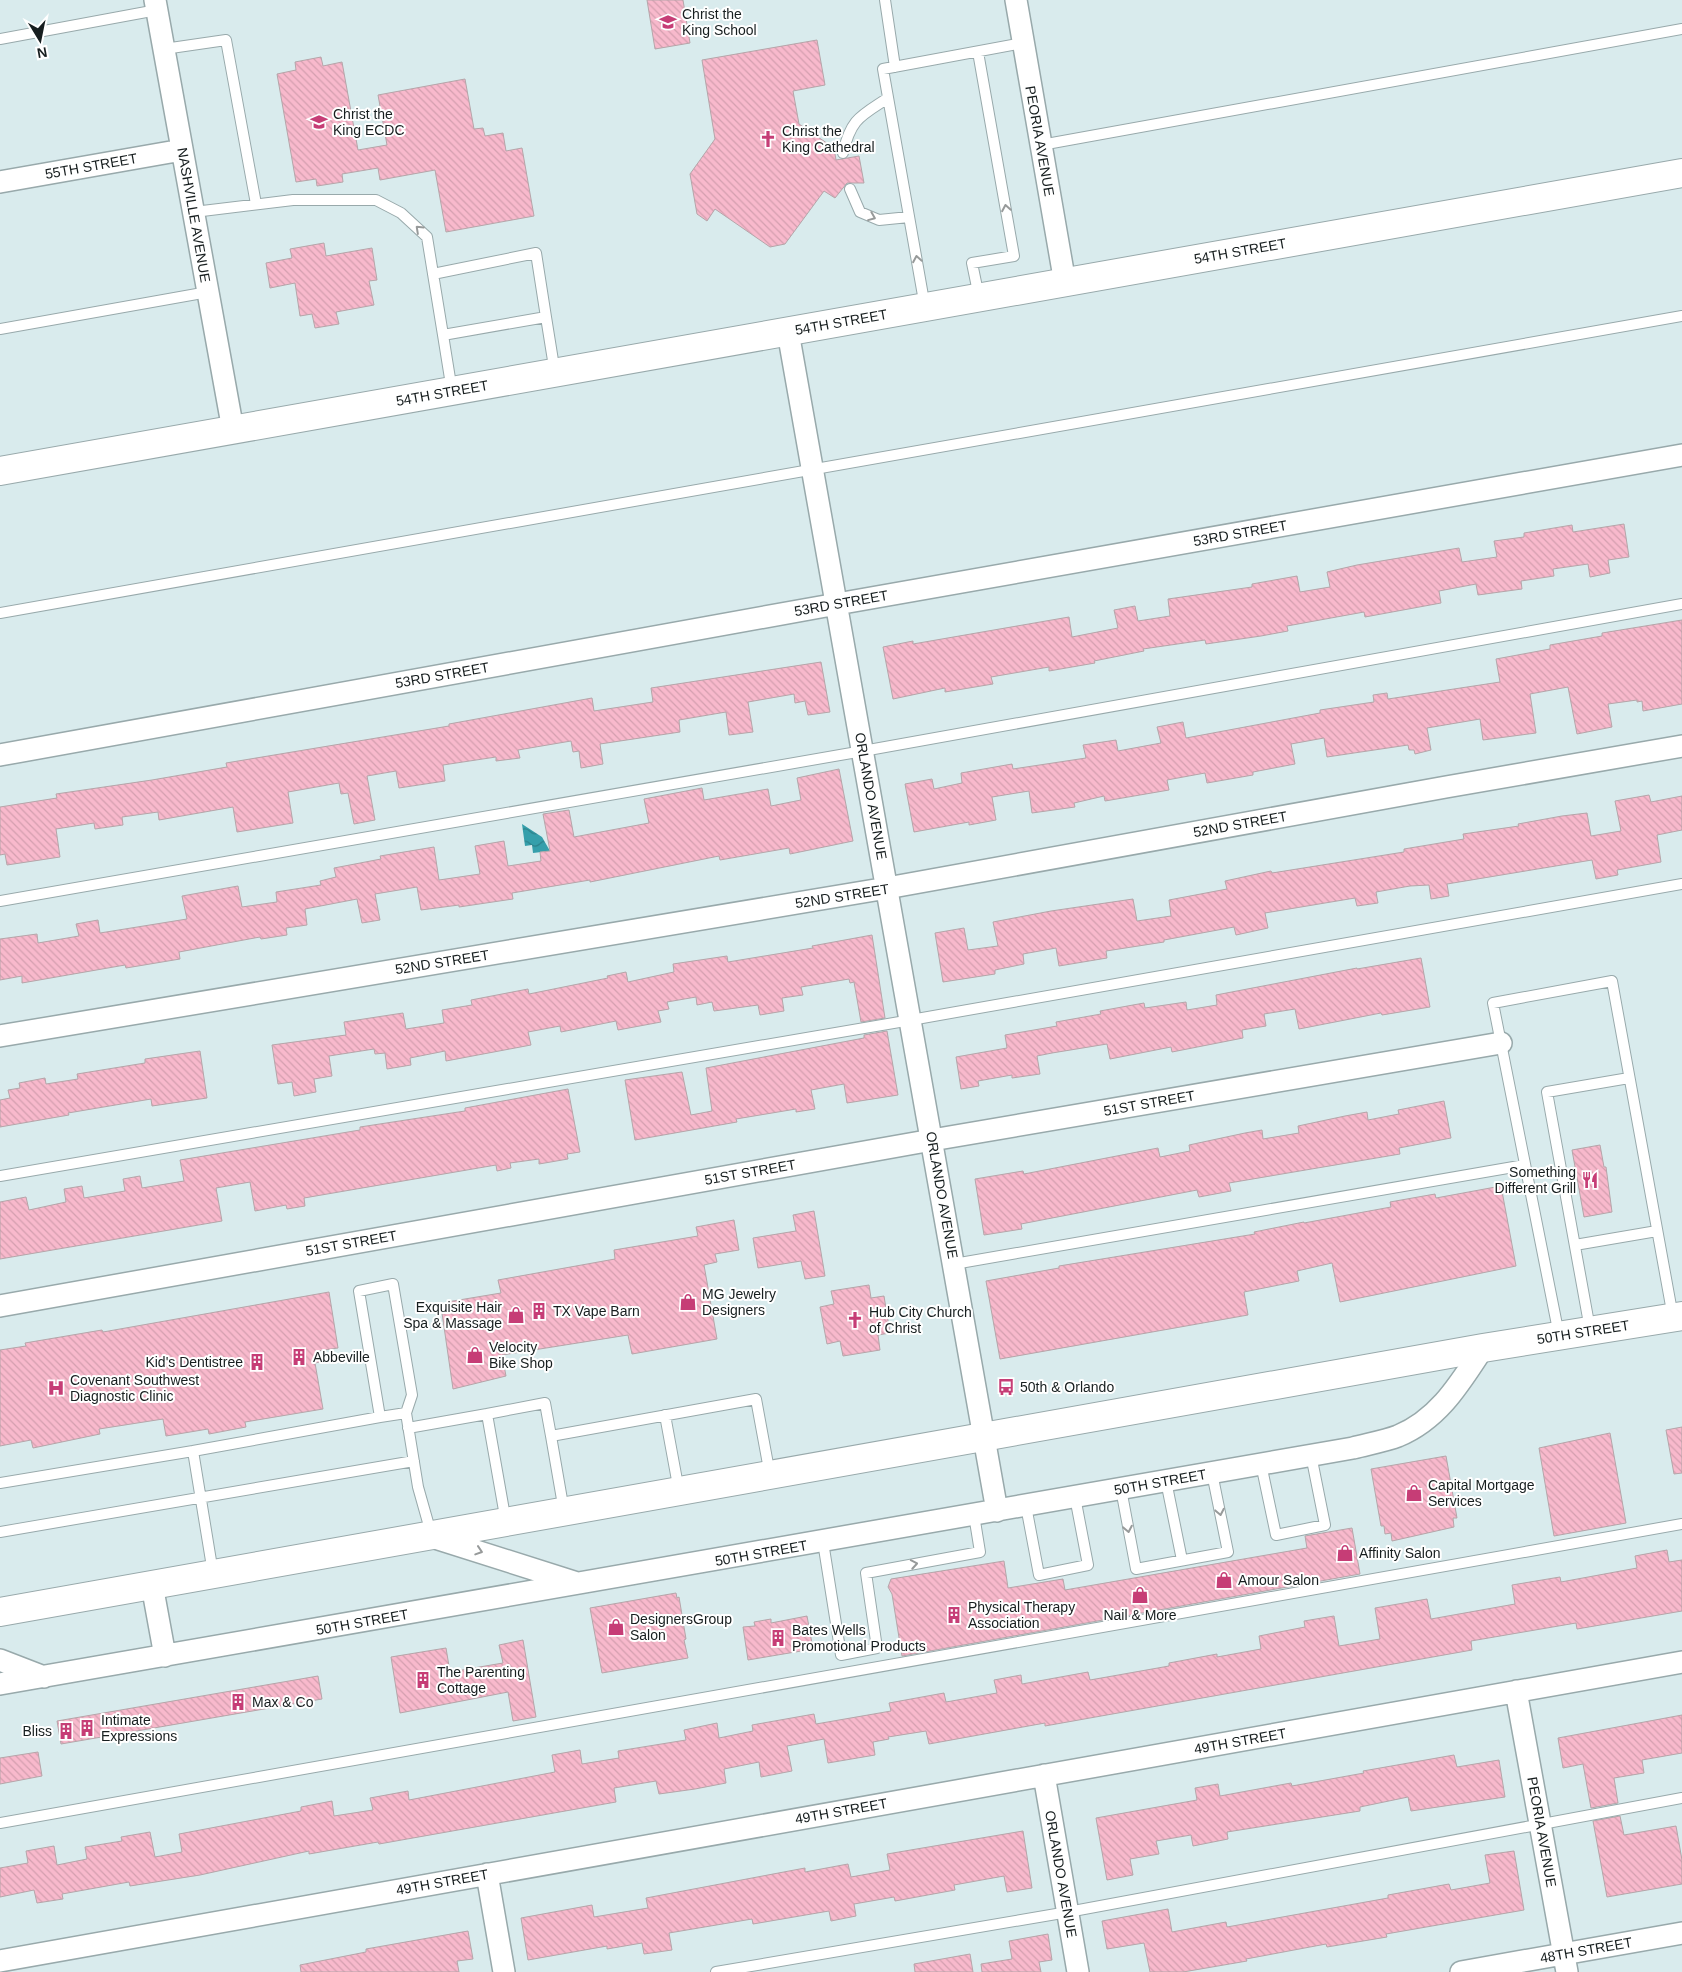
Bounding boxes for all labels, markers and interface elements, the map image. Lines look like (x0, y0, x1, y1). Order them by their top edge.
place label: Christ the King School (682, 6, 757, 38)
school or university icon: Christ the King School (658, 12, 678, 32)
north arrow (15, 15, 65, 65)
text: N (36, 44, 49, 62)
street label: PEORIA AVENUE (1022, 85, 1058, 197)
place label: Christ the King ECDC (333, 106, 405, 138)
school or university icon: Christ the King ECDC (309, 112, 329, 132)
place label: Christ the King Cathedral (782, 123, 875, 155)
church icon: Christ the King Cathedral (758, 129, 778, 149)
street label: NASHVILLE AVENUE (174, 146, 214, 284)
street label: 55TH STREET (44, 150, 139, 182)
one-way arrow (1001, 203, 1011, 212)
one-way arrow (867, 211, 876, 221)
one-way arrow (415, 226, 424, 235)
street label: 54TH STREET (1193, 235, 1288, 267)
one-way arrow (912, 255, 922, 264)
street label: 54TH STREET (794, 306, 889, 338)
street label: 54TH STREET (395, 377, 490, 409)
street label: 53RD STREET (1192, 517, 1289, 549)
street label: 53RD STREET (793, 587, 890, 619)
street label: 53RD STREET (394, 659, 491, 691)
street label: ORLANDO AVENUE (852, 731, 890, 861)
street label: 52ND STREET (1192, 808, 1289, 840)
street label: 52ND STREET (794, 881, 891, 911)
street label: 52ND STREET (394, 947, 491, 977)
street label: 51ST STREET (1102, 1087, 1196, 1119)
street label: ORLANDO AVENUE (923, 1130, 961, 1260)
street label: 51ST STREET (703, 1156, 797, 1188)
place label: Something Different Grill (1495, 1164, 1576, 1196)
restaurant icon: Something Different Grill (1580, 1170, 1600, 1190)
street label: 51ST STREET (304, 1227, 398, 1259)
place label: MG Jewelry Designers (702, 1286, 776, 1318)
shop icon: MG Jewelry Designers (678, 1292, 698, 1312)
place label: Exquisite Hair Spa & Massage (403, 1299, 502, 1331)
building icon: TX Vape Barn (529, 1301, 549, 1321)
place label: TX Vape Barn (553, 1303, 640, 1319)
place label: Hub City Church of Christ (869, 1304, 972, 1336)
shop icon: Exquisite Hair Spa & Massage (506, 1305, 526, 1325)
church icon: Hub City Church of Christ (845, 1310, 865, 1330)
street label: 50TH STREET (1536, 1317, 1631, 1347)
place label: Velocity Bike Shop (489, 1339, 553, 1371)
shop icon: Velocity Bike Shop (465, 1345, 485, 1365)
building icon: Abbeville (289, 1347, 309, 1367)
place label: Abbeville (313, 1349, 370, 1365)
building icon: Kid's Dentistree (247, 1352, 267, 1372)
place label: Kid's Dentistree (145, 1354, 243, 1370)
place label: Covenant Southwest Diagnostic Clinic (70, 1372, 199, 1404)
bus stop icon: 50th & Orlando (996, 1377, 1016, 1397)
hospital icon: Covenant Southwest Diagnostic Clinic (46, 1378, 66, 1398)
place label: 50th & Orlando (1020, 1379, 1114, 1395)
street label: 50TH STREET (1113, 1466, 1208, 1498)
place label: Capital Mortgage Services (1428, 1477, 1535, 1509)
shop icon: Capital Mortgage Services (1404, 1483, 1424, 1503)
one-way arrow (1214, 1508, 1225, 1517)
one-way arrow (1123, 1524, 1133, 1533)
street label: 50TH STREET (714, 1537, 809, 1569)
shop icon: Affinity Salon (1335, 1543, 1355, 1563)
place label: Affinity Salon (1359, 1545, 1440, 1561)
one-way arrow (474, 1546, 482, 1556)
one-way arrow (910, 1559, 918, 1569)
shop icon: Amour Salon (1214, 1570, 1234, 1590)
place label: Amour Salon (1238, 1572, 1319, 1588)
shop icon: Nail & More (1130, 1585, 1150, 1605)
place label: Physical Therapy Association (968, 1599, 1075, 1631)
building icon: Physical Therapy Association (944, 1605, 964, 1625)
street label: 50TH STREET (315, 1606, 410, 1638)
place label: Nail & More (1103, 1607, 1177, 1623)
place label: DesignersGroup Salon (630, 1611, 732, 1643)
shop icon: DesignersGroup Salon (606, 1617, 626, 1637)
place label: Bates Wells Promotional Products (792, 1622, 926, 1654)
building icon: Bates Wells Promotional Products (768, 1628, 788, 1648)
place label: The Parenting Cottage (437, 1664, 525, 1696)
building icon: The Parenting Cottage (413, 1670, 433, 1690)
building icon: Max & Co (228, 1692, 248, 1712)
place label: Max & Co (252, 1694, 314, 1710)
place label: Intimate Expressions (101, 1712, 177, 1744)
building icon: Intimate Expressions (77, 1718, 97, 1738)
building icon: Bliss (56, 1721, 76, 1741)
place label: Bliss (22, 1723, 52, 1739)
street label: 49TH STREET (1193, 1725, 1288, 1757)
street label: PEORIA AVENUE (1524, 1776, 1560, 1888)
street label: 49TH STREET (794, 1795, 889, 1827)
street label: ORLANDO AVENUE (1042, 1809, 1080, 1939)
street label: 49TH STREET (395, 1866, 490, 1898)
street label: 48TH STREET (1539, 1934, 1634, 1966)

